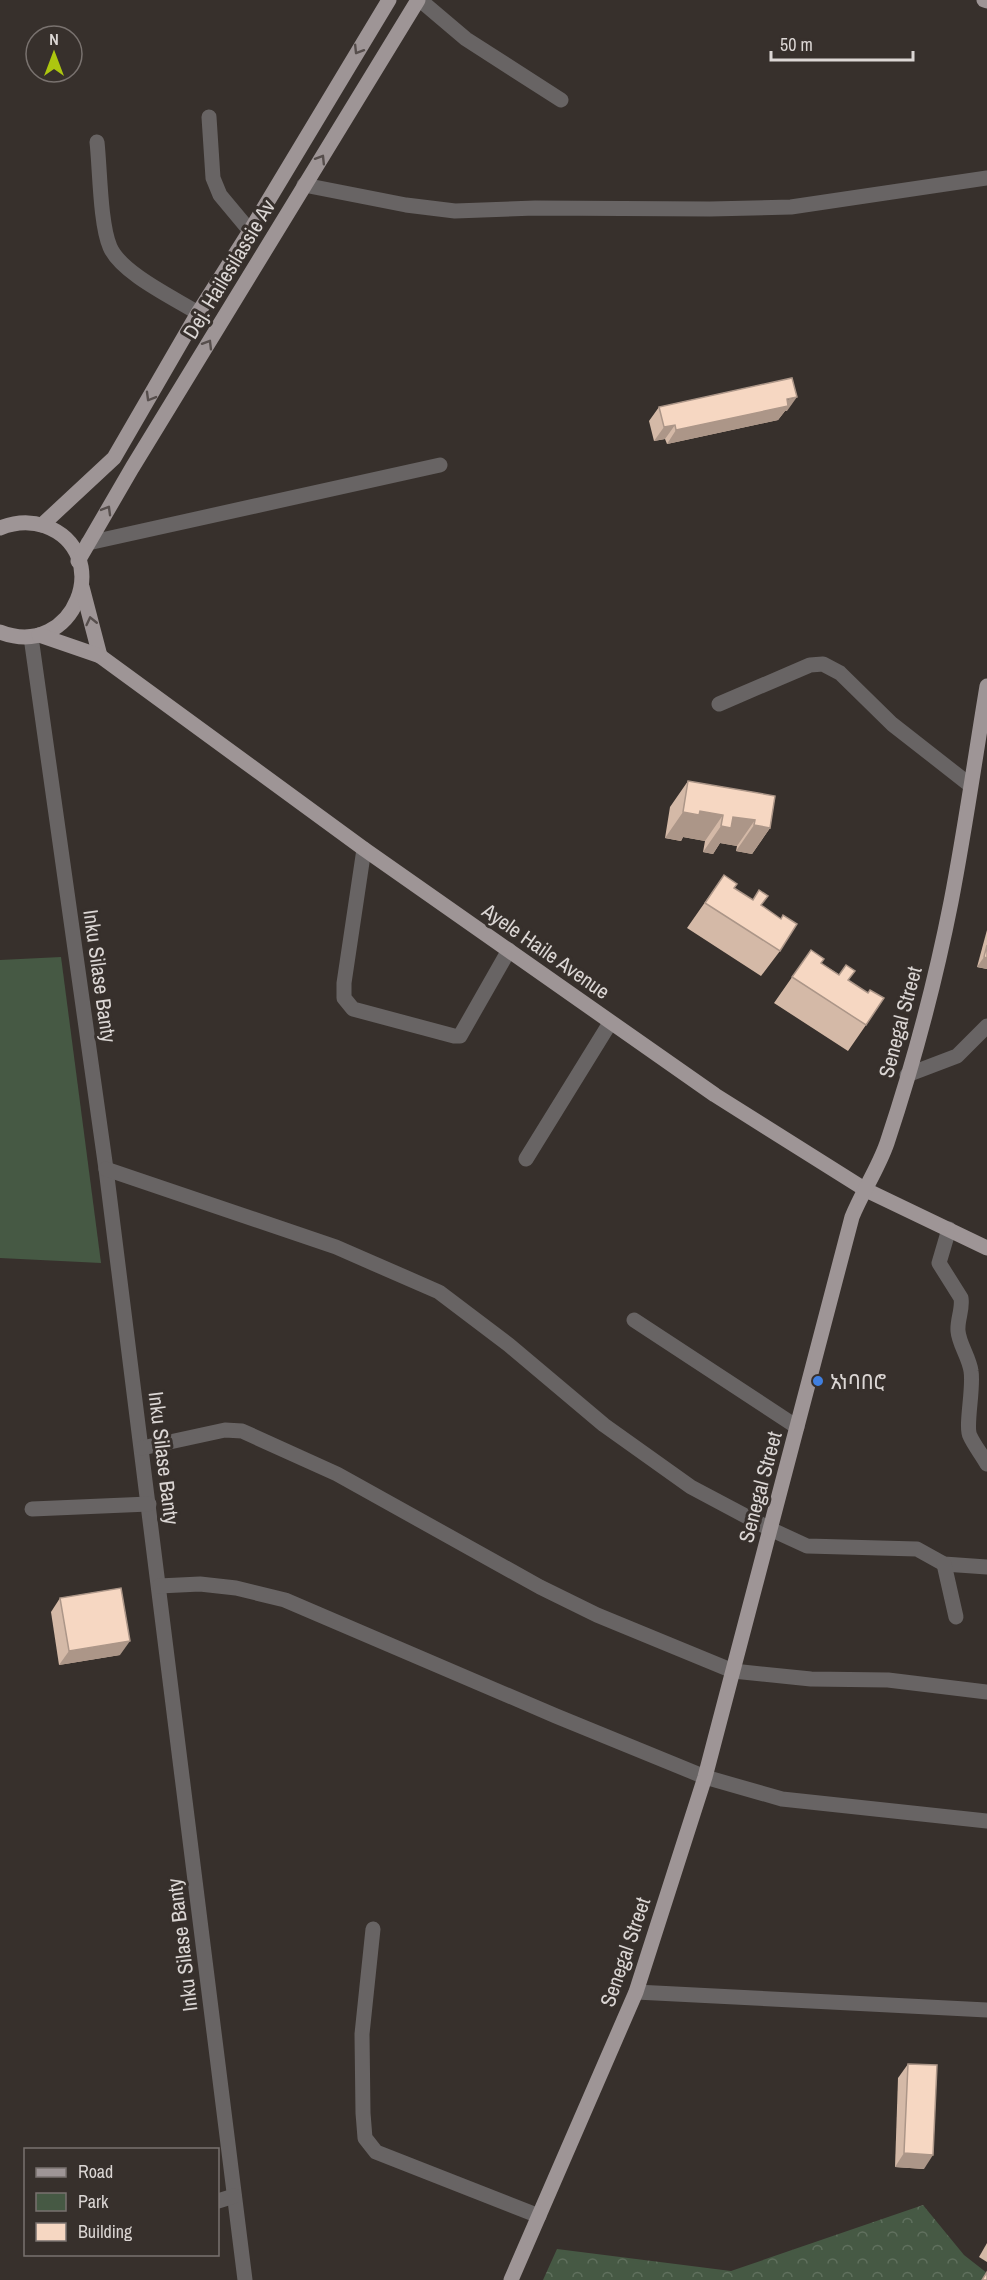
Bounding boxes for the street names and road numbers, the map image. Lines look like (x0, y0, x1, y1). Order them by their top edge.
street label: Dej. Hailesilassie Av (176, 194, 282, 344)
street label: Ayele Haile Avenue (476, 896, 616, 1006)
street label: Inku Silase Banty (76, 908, 124, 1045)
street label: Senegal Street (871, 963, 929, 1081)
street label: Inku Silase Banty (141, 1390, 187, 1527)
street label: Senegal Street (731, 1428, 789, 1546)
street label: Inku Silase Banty (159, 1876, 205, 2013)
street label: Senegal Street (593, 1893, 657, 2011)

